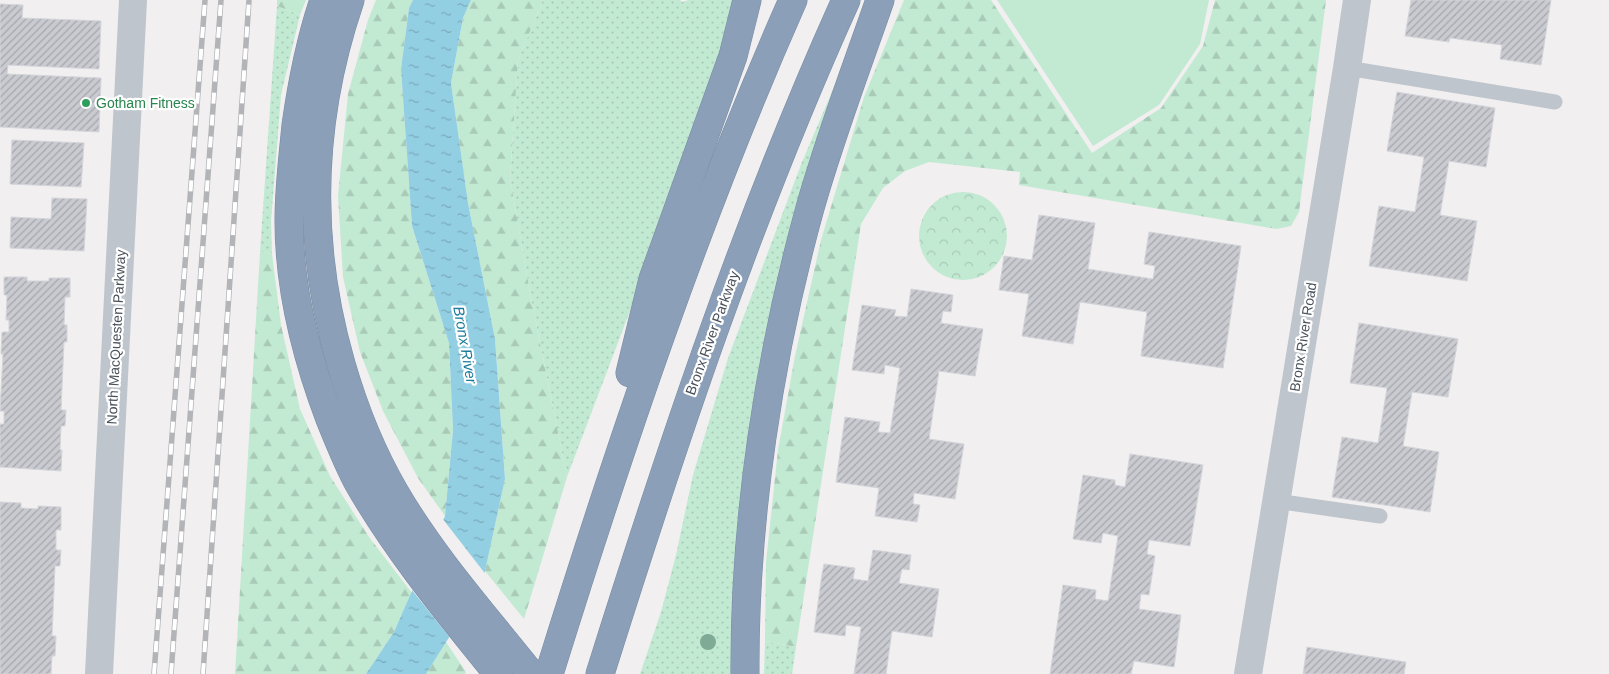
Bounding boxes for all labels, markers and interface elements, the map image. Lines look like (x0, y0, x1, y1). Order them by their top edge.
place label: Gotham Fitness (96, 95, 195, 111)
marker: Gotham Fitness (80, 97, 92, 109)
street label: North MacQuesten Parkway (103, 249, 129, 425)
street label: Bronx River Parkway (682, 269, 742, 397)
street label: Bronx River Road (1286, 281, 1320, 393)
water label: Bronx River (450, 305, 481, 386)

